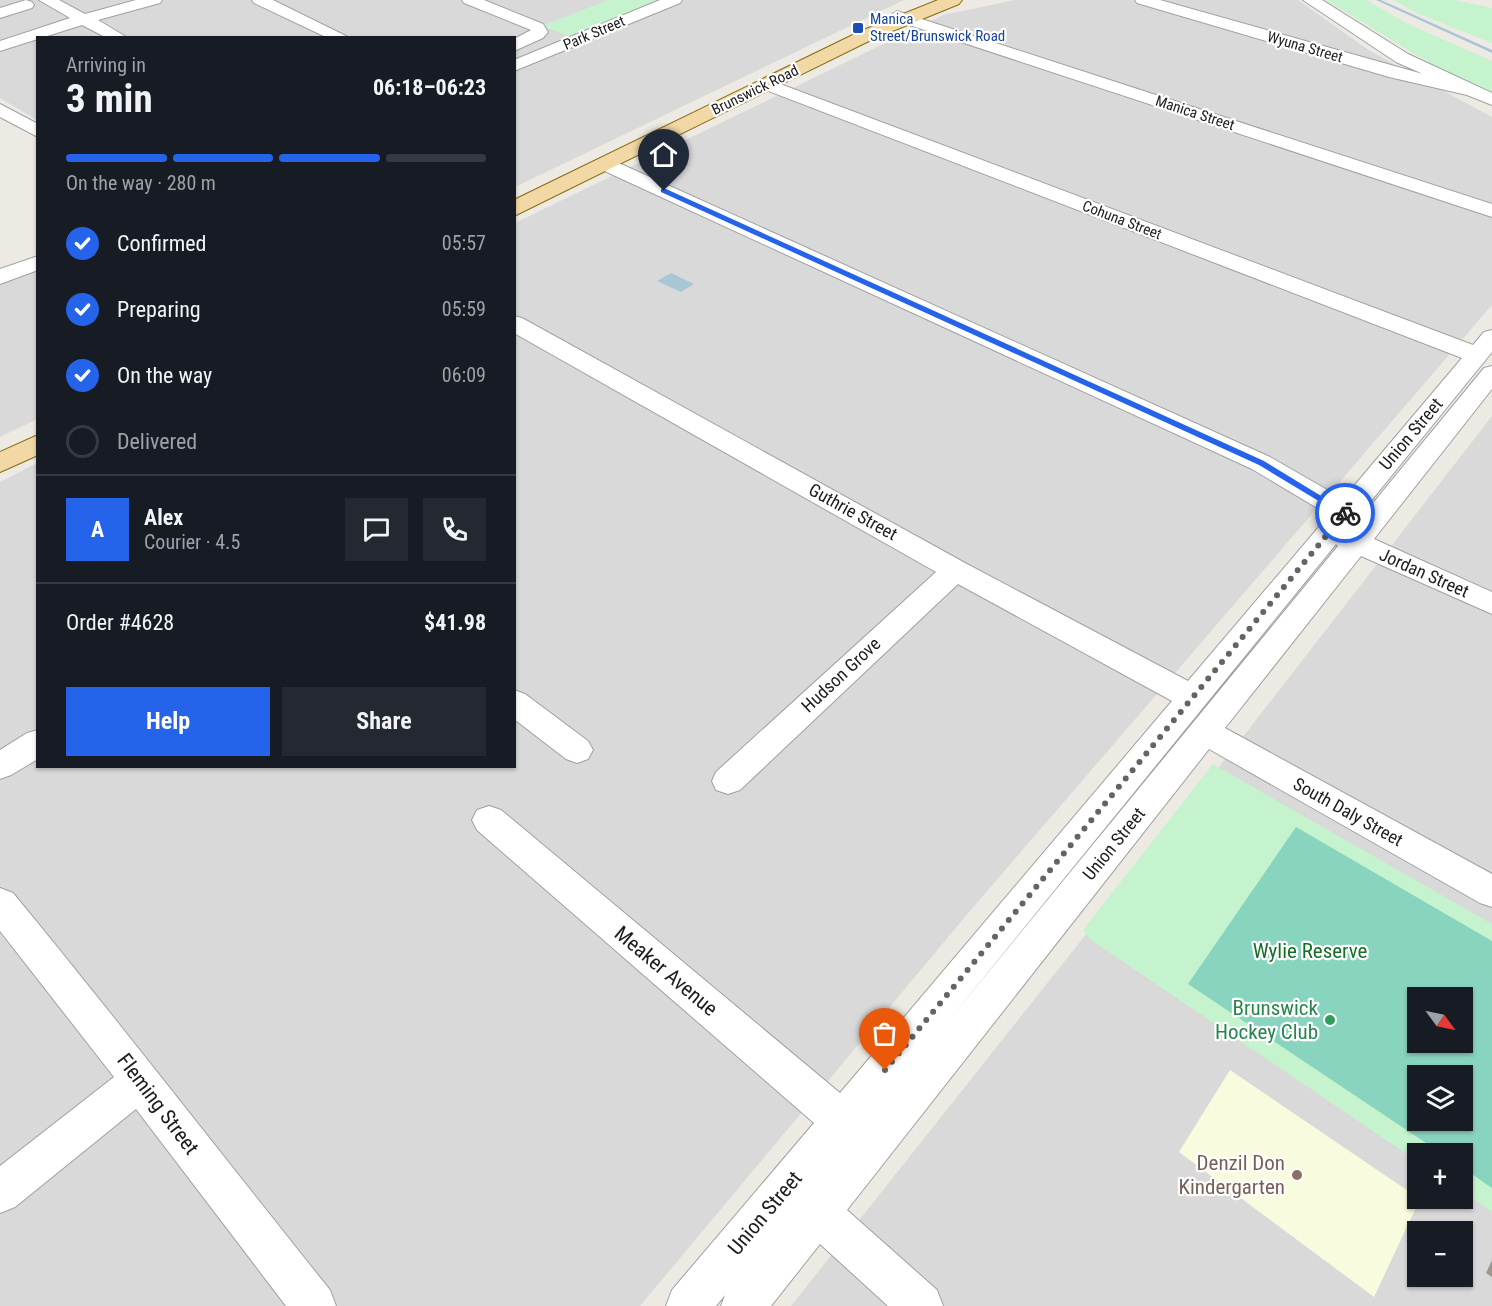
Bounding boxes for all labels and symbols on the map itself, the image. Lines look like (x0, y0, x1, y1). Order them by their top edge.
place label: Manica Street/Brunswick Road (870, 10, 1005, 45)
street label: Park Street (560, 12, 628, 54)
marker: Manica Street/Brunswick Road (851, 21, 865, 35)
street label: Wyuna Street (1265, 28, 1345, 66)
street label: Brunswick Road (709, 61, 801, 119)
street label: Manica Street (1153, 92, 1237, 134)
pin (638, 129, 689, 191)
street label: Cohuna Street (1080, 197, 1164, 243)
street label: Union Street (1375, 394, 1447, 474)
street label: Guthrie Street (805, 479, 901, 544)
courier (1315, 483, 1375, 543)
street label: Jordan Street (1376, 544, 1472, 602)
street label: Hudson Grove (797, 633, 884, 716)
street label: South Daly Street (1290, 773, 1407, 850)
street label: Union Street (1078, 803, 1149, 884)
street label: Meaker Avenue (610, 921, 722, 1021)
park label: Wylie Reserve (1253, 939, 1368, 963)
north arrow (1407, 987, 1473, 1053)
place label: Brunswick Hockey Club (1215, 996, 1319, 1044)
pin (859, 1008, 910, 1070)
marker: Brunswick Hockey Club (1323, 1013, 1337, 1027)
street label: Fleming Street (112, 1049, 204, 1159)
place label: Denzil Don Kindergarten (1179, 1151, 1285, 1199)
street label: Union Street (723, 1166, 807, 1260)
marker: Denzil Don Kindergarten (1290, 1168, 1304, 1182)

